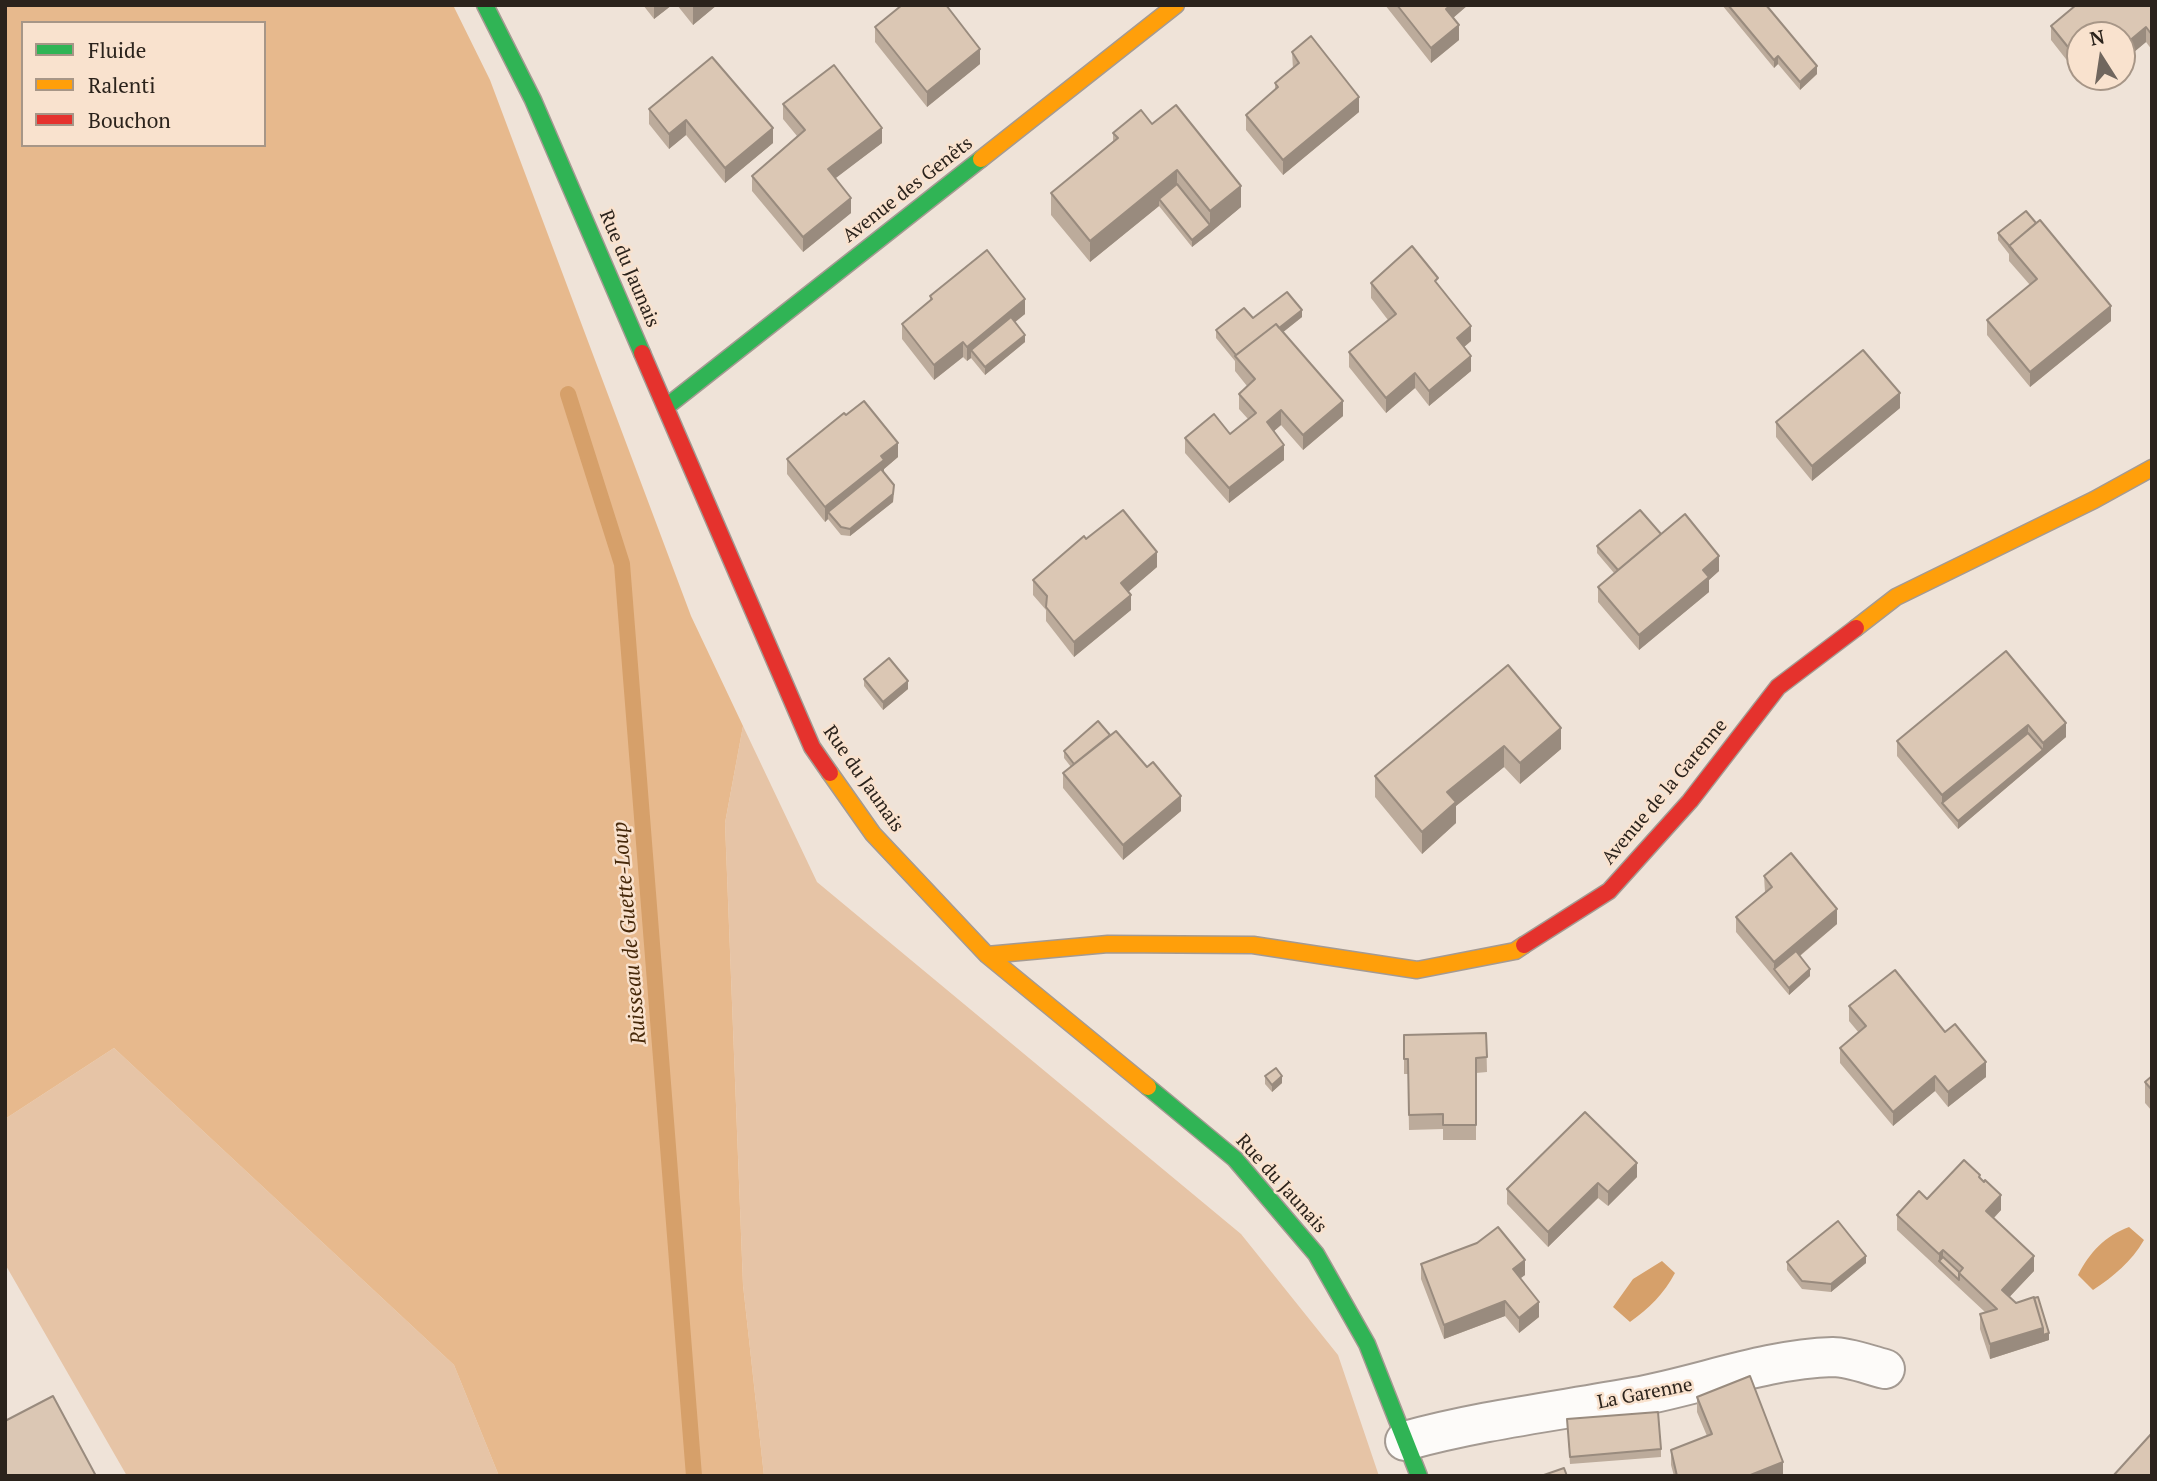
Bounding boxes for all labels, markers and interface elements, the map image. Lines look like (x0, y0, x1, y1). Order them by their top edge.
legend (21, 21, 266, 147)
north arrow (2066, 21, 2136, 91)
text: N (2087, 23, 2107, 51)
text: Fluide (88, 36, 146, 64)
text: Ralenti (88, 71, 155, 99)
text: Bouchon (88, 106, 171, 134)
street label: Avenue des Genêts (839, 132, 977, 248)
street label: Rue du Jaunais (594, 207, 664, 331)
street label: Avenue de la Garenne (1597, 715, 1733, 869)
street label: Rue du Jaunais (818, 721, 908, 837)
water label: Ruisseau de Guette-Loup (608, 821, 652, 1045)
street label: Rue du Jaunais (1231, 1130, 1331, 1238)
street label: La Garenne (1596, 1374, 1694, 1414)

